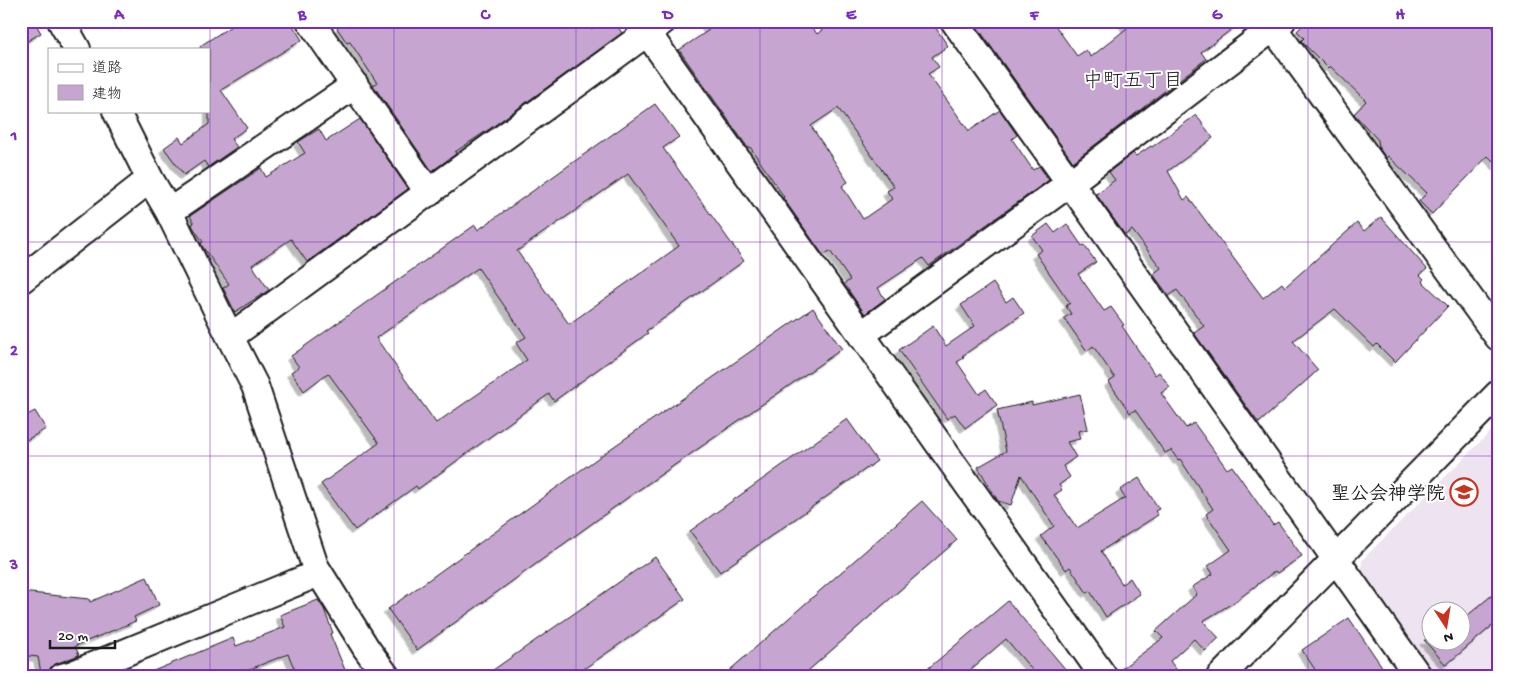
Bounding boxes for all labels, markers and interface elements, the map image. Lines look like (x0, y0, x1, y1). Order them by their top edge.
text: A (113, 7, 125, 26)
text: B (297, 7, 307, 26)
text: C (480, 7, 491, 26)
text: D (661, 7, 674, 26)
text: E (846, 7, 857, 26)
text: F (1029, 7, 1040, 26)
text: G (1212, 7, 1223, 26)
text: H (1395, 7, 1405, 26)
legend (48, 48, 210, 112)
text: 道路 (92, 60, 122, 78)
district label: 中町五丁目 (1083, 69, 1183, 94)
text: 建物 (92, 86, 122, 104)
text: 1 (10, 128, 17, 147)
text: 2 (10, 343, 18, 362)
school or university icon: 聖公会神学院 (1449, 477, 1479, 507)
place label: 聖公会神学院 (1331, 483, 1445, 507)
text: 3 (9, 557, 18, 576)
north arrow (1422, 600, 1472, 650)
scale bar (50, 618, 115, 650)
text: N (1442, 627, 1454, 646)
text: 20 m (58, 628, 88, 646)

